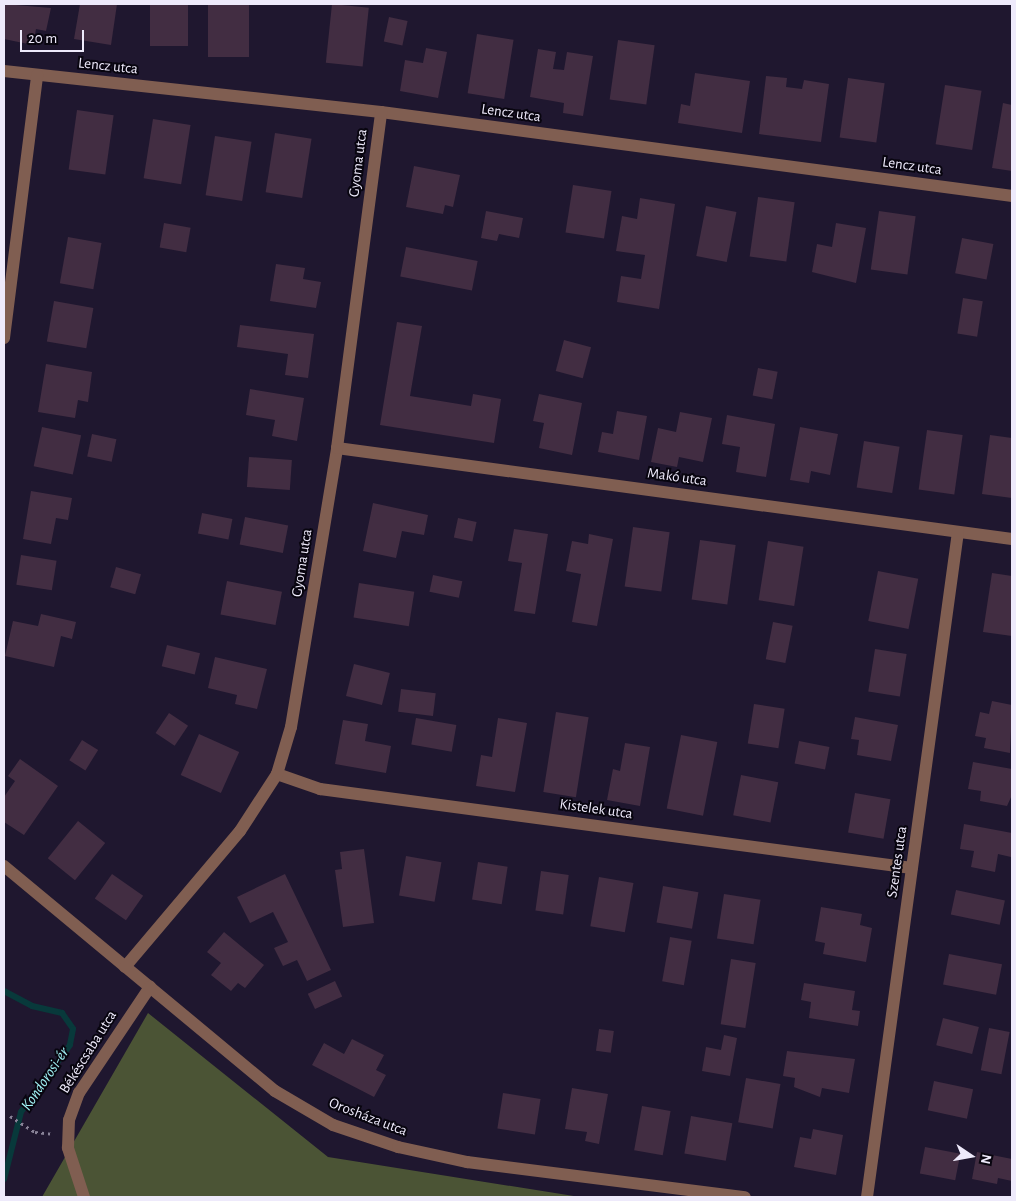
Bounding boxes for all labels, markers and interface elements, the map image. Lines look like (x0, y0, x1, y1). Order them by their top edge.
scale bar (22, 20, 86, 52)
text: 20 m (28, 31, 57, 46)
street label: Lencz utca (77, 54, 139, 78)
street label: Lencz utca (480, 100, 542, 126)
street label: Gyoma utca (345, 128, 371, 198)
street label: Lencz utca (881, 153, 943, 179)
street label: Makó utca (646, 464, 708, 490)
street label: Gyoma utca (288, 528, 316, 598)
street label: Kistelek utca (558, 795, 634, 823)
street label: Szentes utca (883, 825, 911, 899)
street label: Békéscsaba utca (55, 1007, 121, 1097)
water label: Kondorosi-ér (17, 1044, 73, 1114)
street label: Orosháza utca (326, 1094, 410, 1140)
north arrow (946, 1131, 996, 1181)
text: N (978, 1153, 994, 1165)

